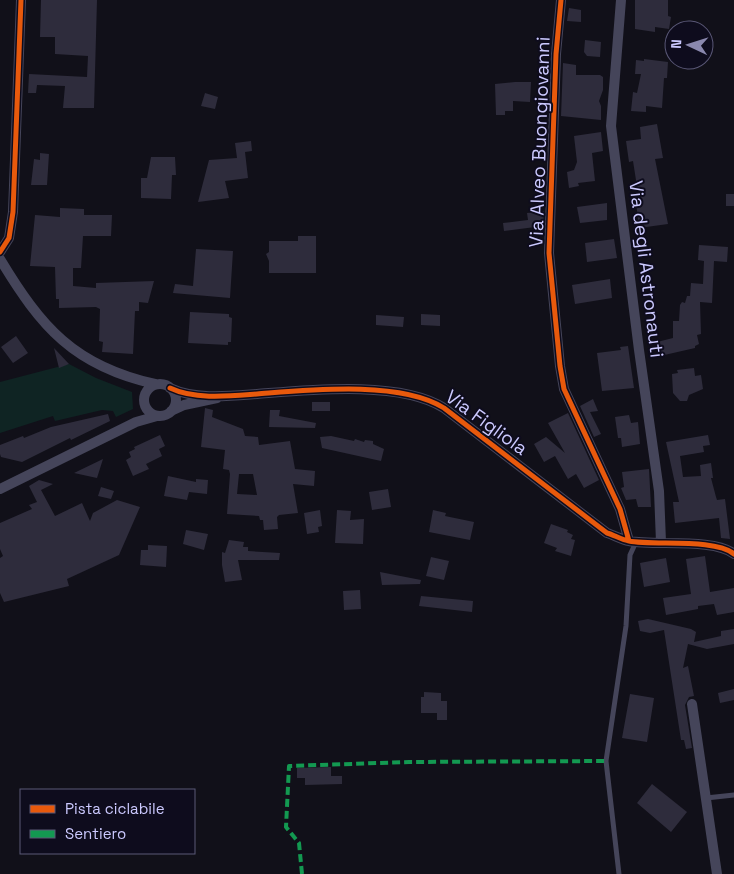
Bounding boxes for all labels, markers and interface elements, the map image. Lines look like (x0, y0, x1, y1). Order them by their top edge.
north arrow (664, 20, 714, 70)
street label: Via Alveo Buongiovanni (523, 36, 556, 248)
text: N (667, 39, 685, 49)
street label: Via degli Astronauti (623, 179, 670, 359)
street label: Via Figliola (441, 384, 533, 461)
legend (20, 789, 195, 854)
text: Pista ciclabile (65, 799, 165, 818)
text: Sentiero (65, 824, 126, 843)

